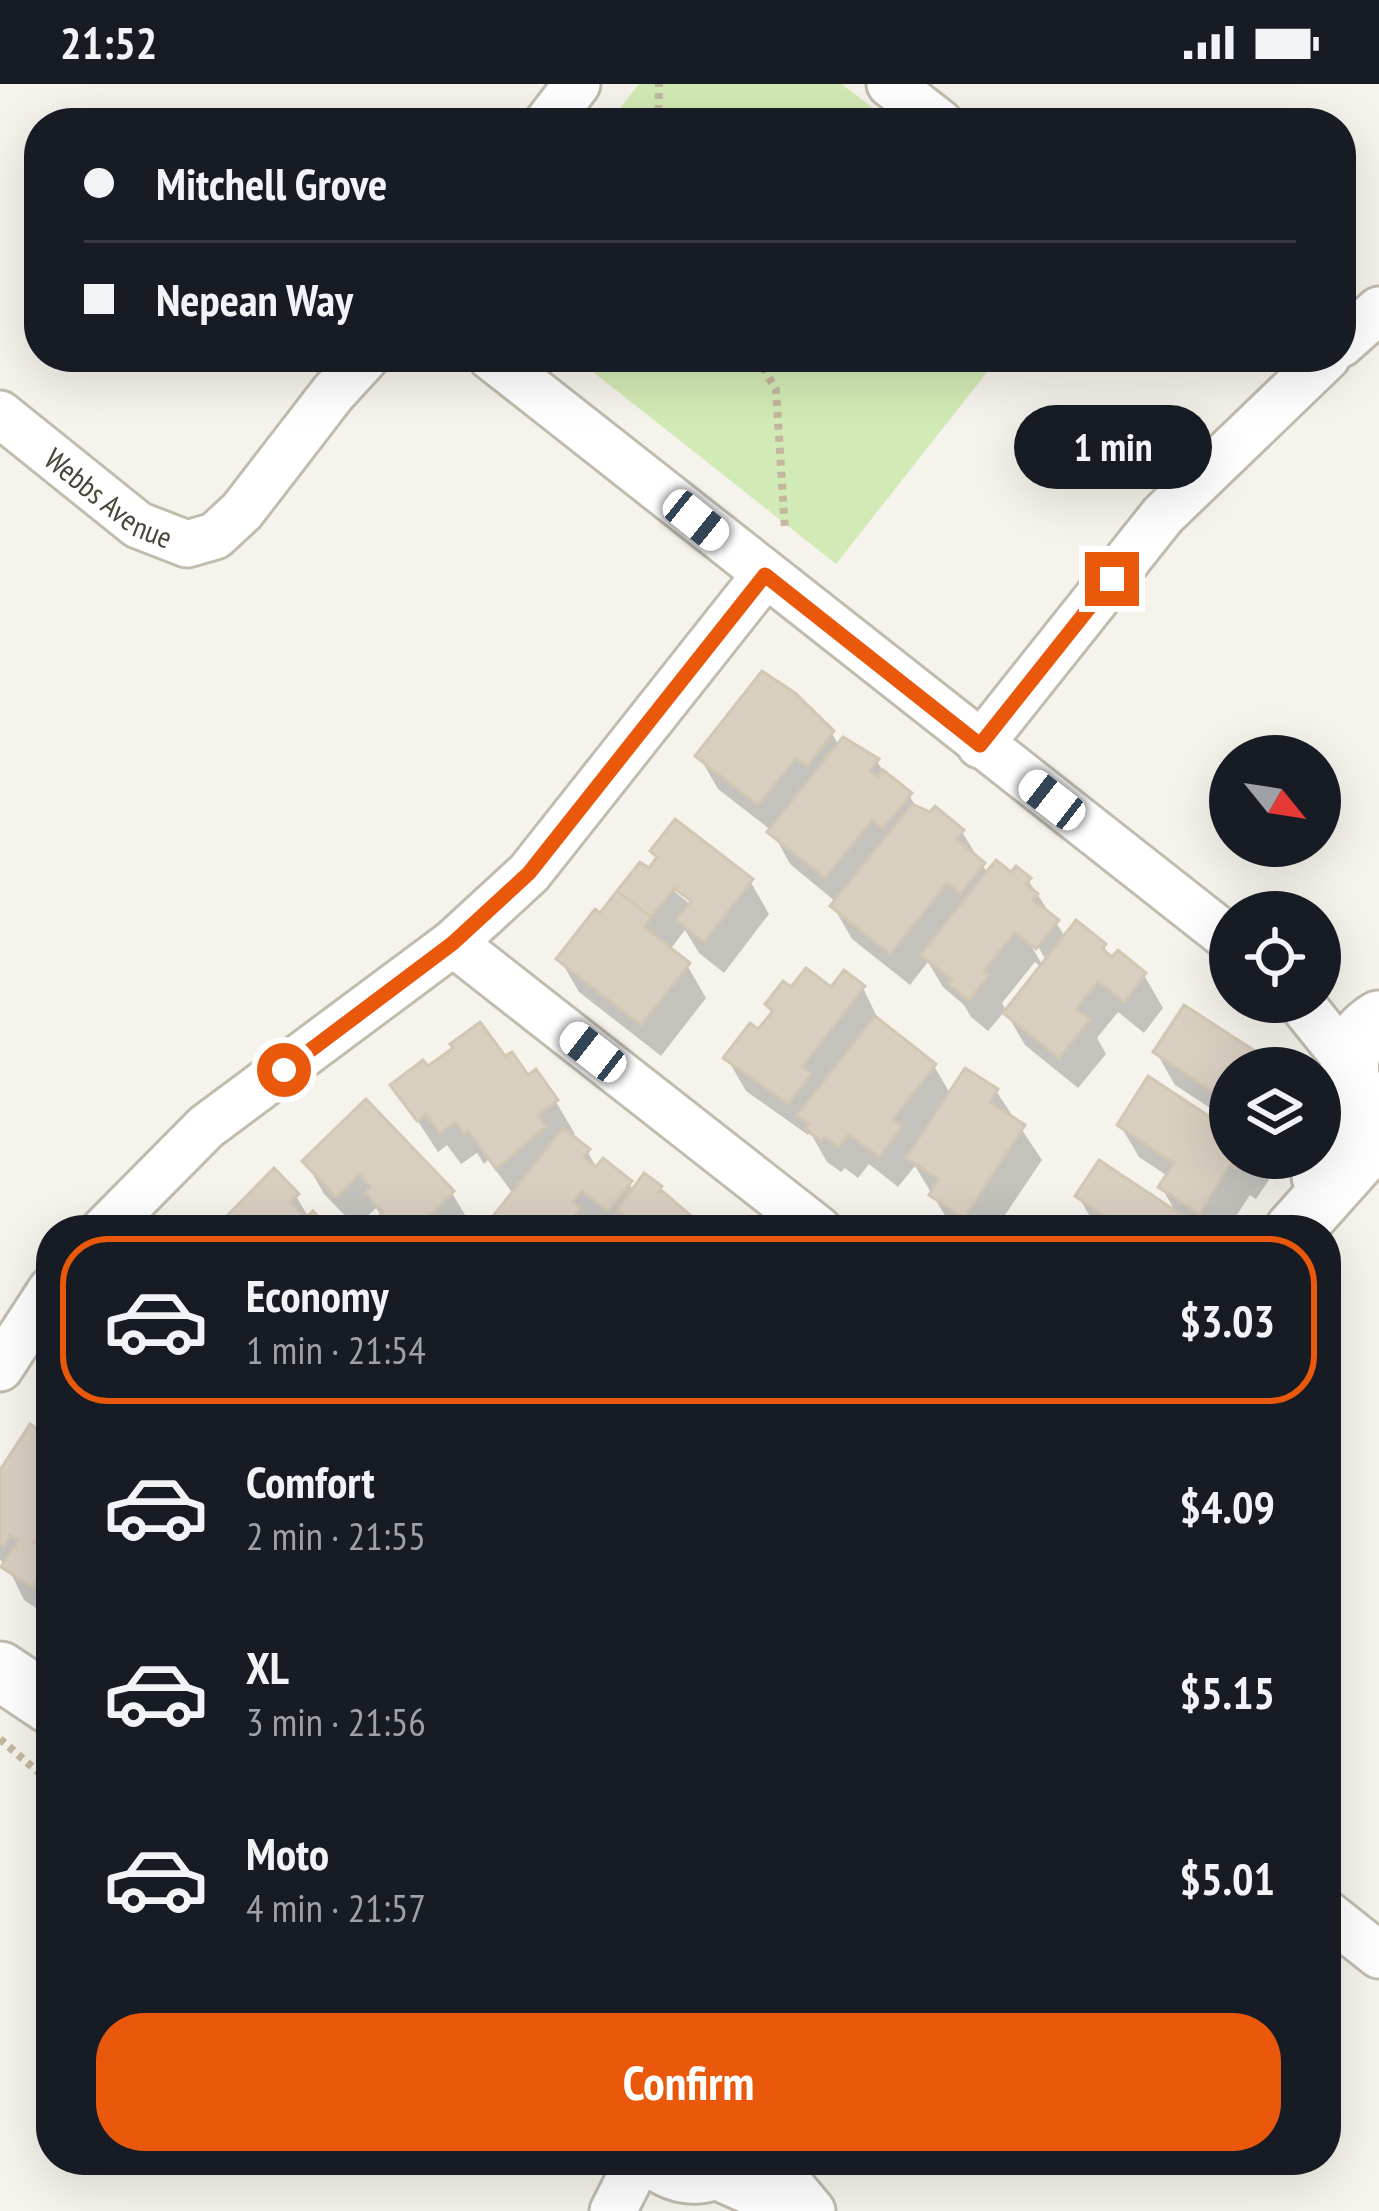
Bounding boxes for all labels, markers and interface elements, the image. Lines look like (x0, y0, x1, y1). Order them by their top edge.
text: 21:52 (60, 13, 157, 71)
text: Mitchell Grove (156, 154, 387, 212)
text: Nepean Way (156, 270, 353, 328)
callout: 1 min (1013, 405, 1211, 489)
text: 1 min (1074, 421, 1152, 472)
street label: Webbs Avenue (37, 439, 178, 556)
car (657, 483, 735, 557)
route end (1085, 552, 1139, 606)
north arrow (1209, 735, 1341, 867)
map controls (1209, 735, 1341, 1179)
car (1013, 764, 1091, 836)
button: locate (1209, 891, 1341, 1023)
car (554, 1016, 632, 1088)
route start (257, 1043, 311, 1097)
button: layers (1209, 1047, 1341, 1179)
icon: car (102, 1266, 210, 1374)
text: Economy (246, 1266, 389, 1324)
text: $3.03 (1179, 1291, 1275, 1349)
text: 1 min · 21:54 (246, 1324, 426, 1375)
icon: car (102, 1452, 210, 1560)
text: Comfort (246, 1452, 375, 1510)
text: $4.09 (1179, 1477, 1275, 1535)
text: 2 min · 21:55 (246, 1510, 426, 1561)
icon: car (102, 1638, 210, 1746)
text: XL (246, 1638, 289, 1696)
text: $5.15 (1179, 1663, 1275, 1721)
text: 3 min · 21:56 (246, 1696, 426, 1747)
icon: car (102, 1824, 210, 1932)
text: Moto (246, 1824, 329, 1882)
text: $5.01 (1179, 1849, 1275, 1907)
text: 4 min · 21:57 (246, 1882, 426, 1933)
button: Confirm (96, 2013, 1281, 2151)

